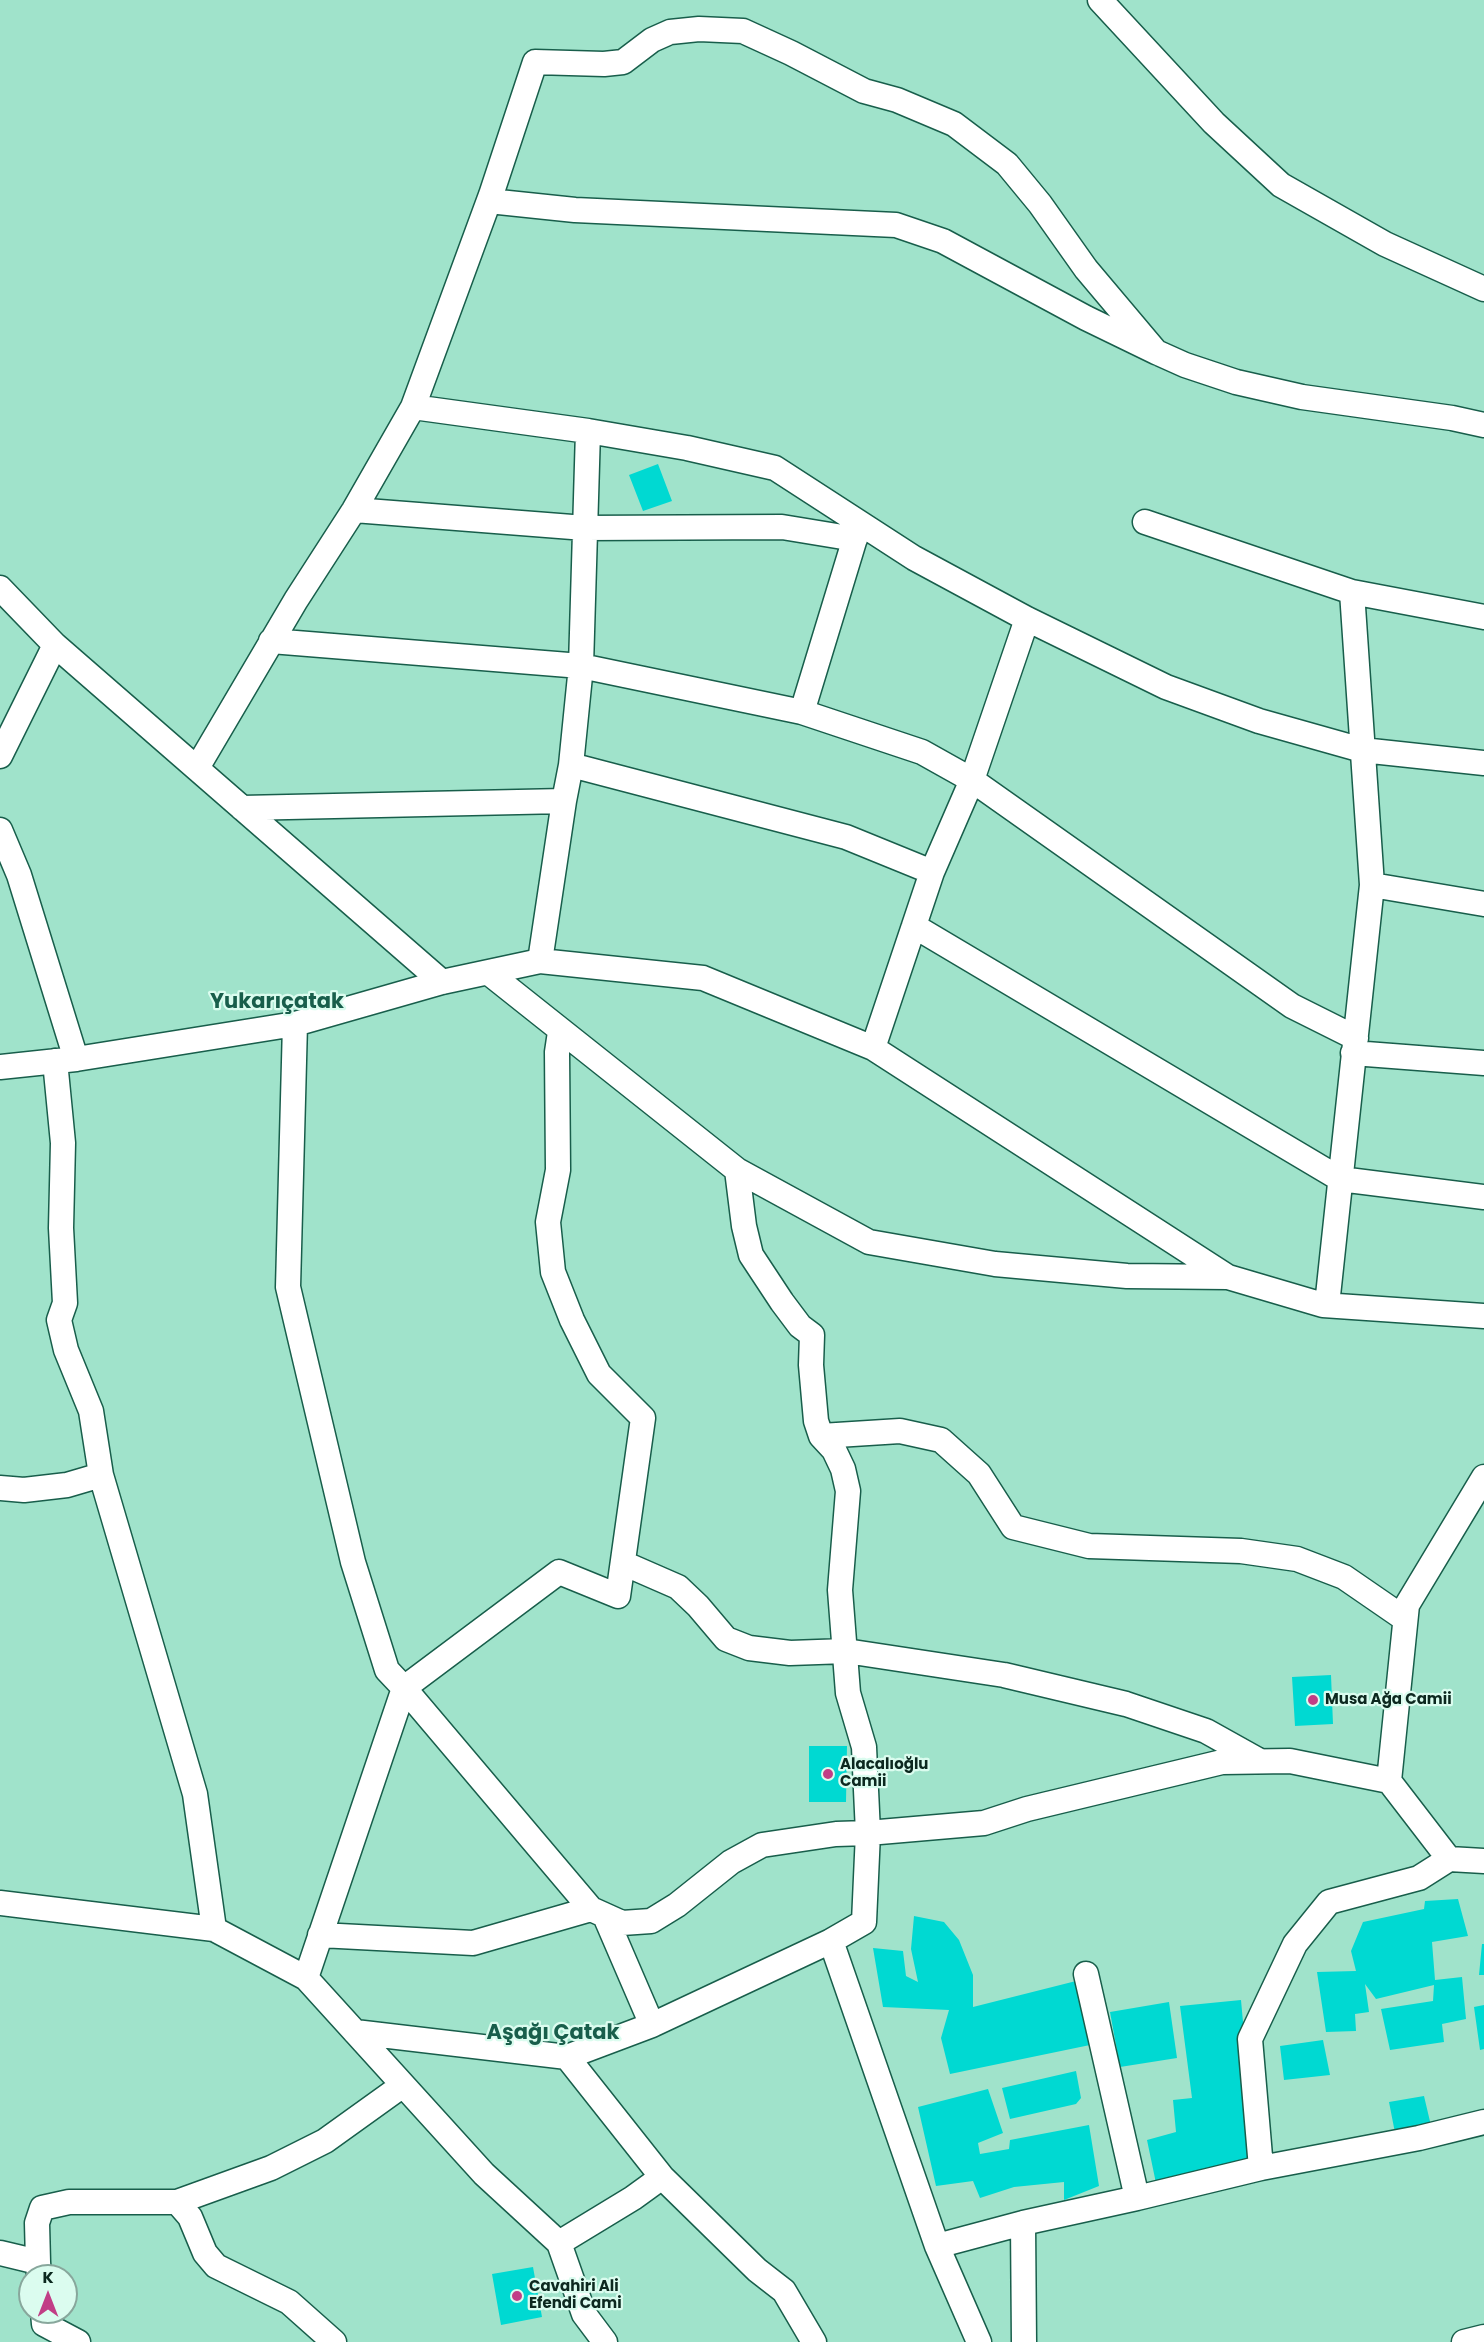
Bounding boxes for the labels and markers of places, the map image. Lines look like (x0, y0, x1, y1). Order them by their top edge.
place label: Musa Ağa Camii (1325, 1691, 1452, 1709)
marker: Musa Ağa Camii (1306, 1693, 1320, 1707)
place label: Alacalıoğlu Camii (840, 1756, 928, 1791)
marker: Alacalıoğlu Camii (821, 1767, 835, 1781)
place label: Cavahiri Ali Efendi Cami (529, 2278, 622, 2313)
marker: Cavahiri Ali Efendi Cami (510, 2289, 524, 2303)

